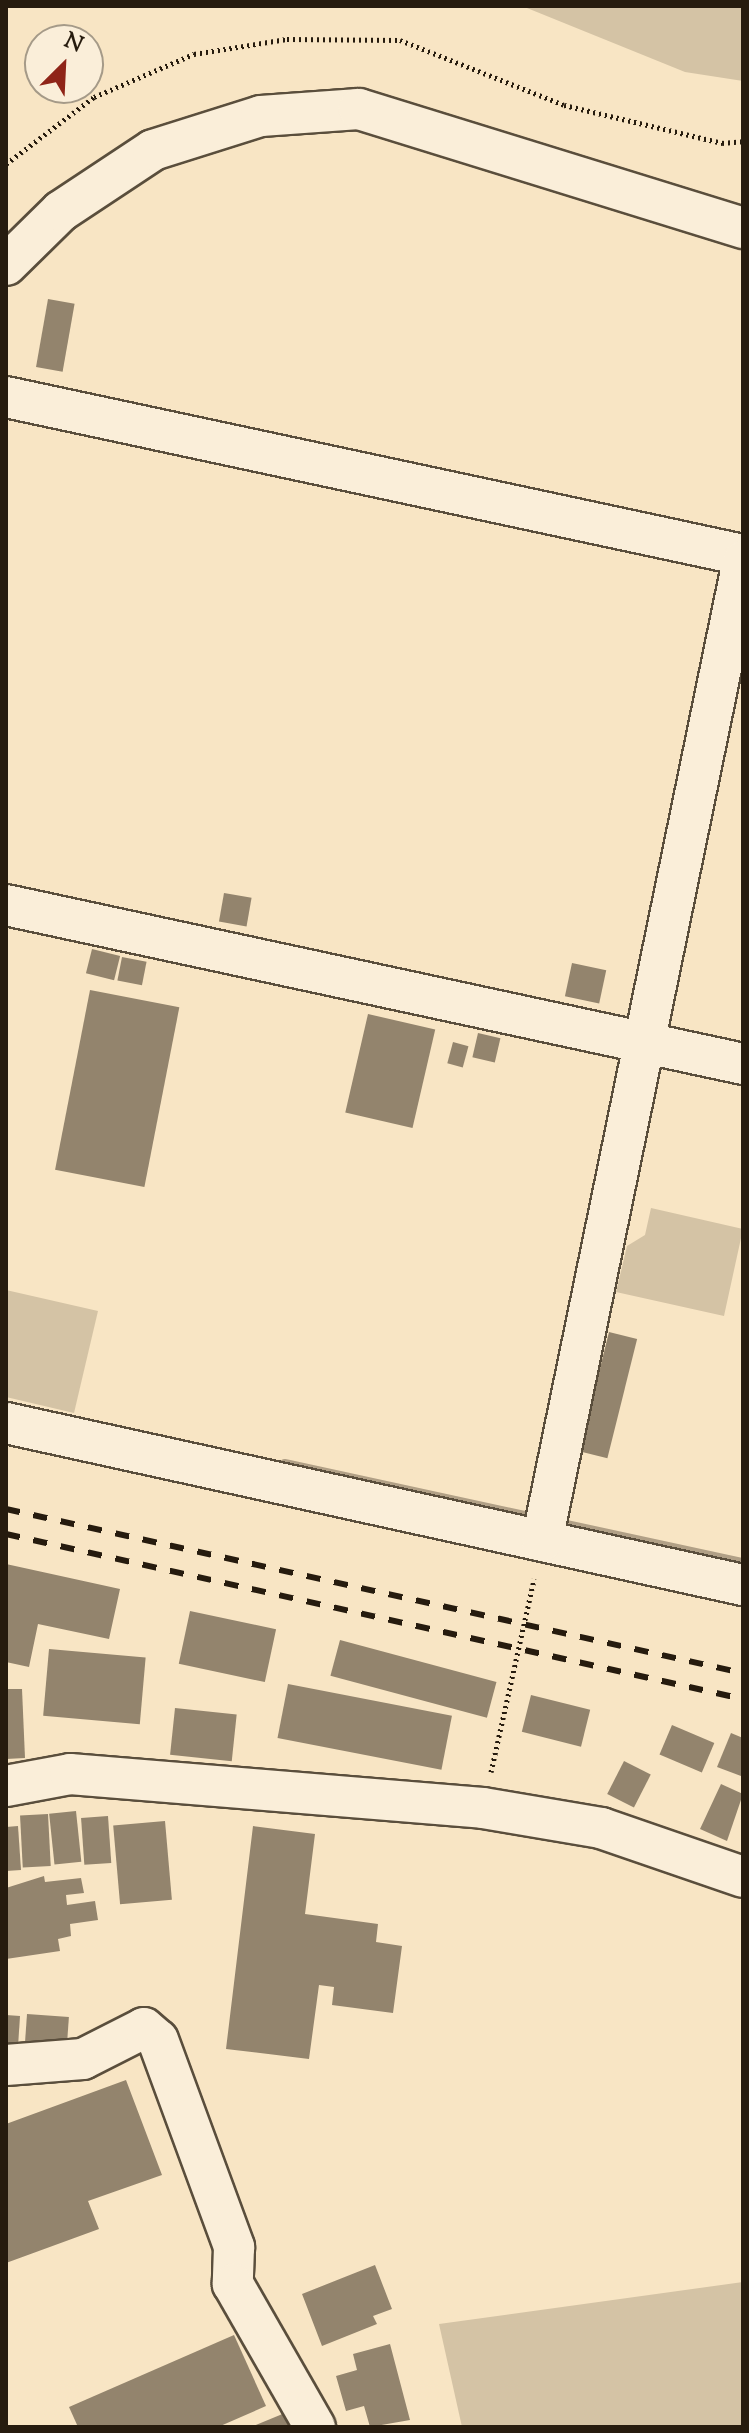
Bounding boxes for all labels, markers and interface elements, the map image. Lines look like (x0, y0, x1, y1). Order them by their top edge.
north arrow (24, 24, 104, 104)
text: N (58, 26, 87, 62)

